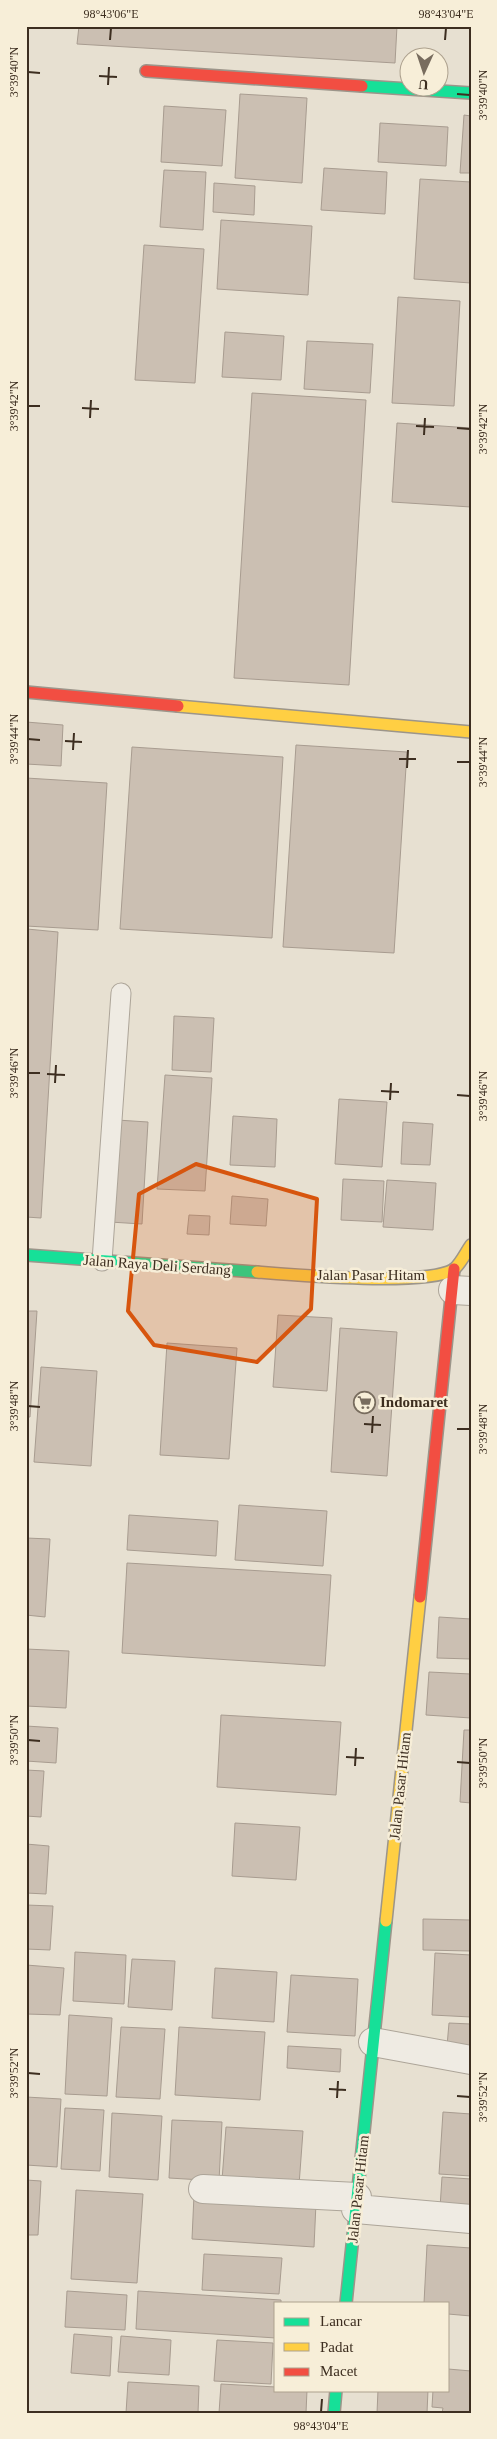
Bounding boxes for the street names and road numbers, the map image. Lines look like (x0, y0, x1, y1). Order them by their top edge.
street label: Jalan Raya Deli Serdang (83, 1252, 232, 1278)
street label: Jalan Pasar Hitam (317, 1267, 425, 1283)
street label: Jalan Pasar Hitam (386, 1731, 414, 1841)
street label: Jalan Pasar Hitam (344, 2134, 372, 2244)

